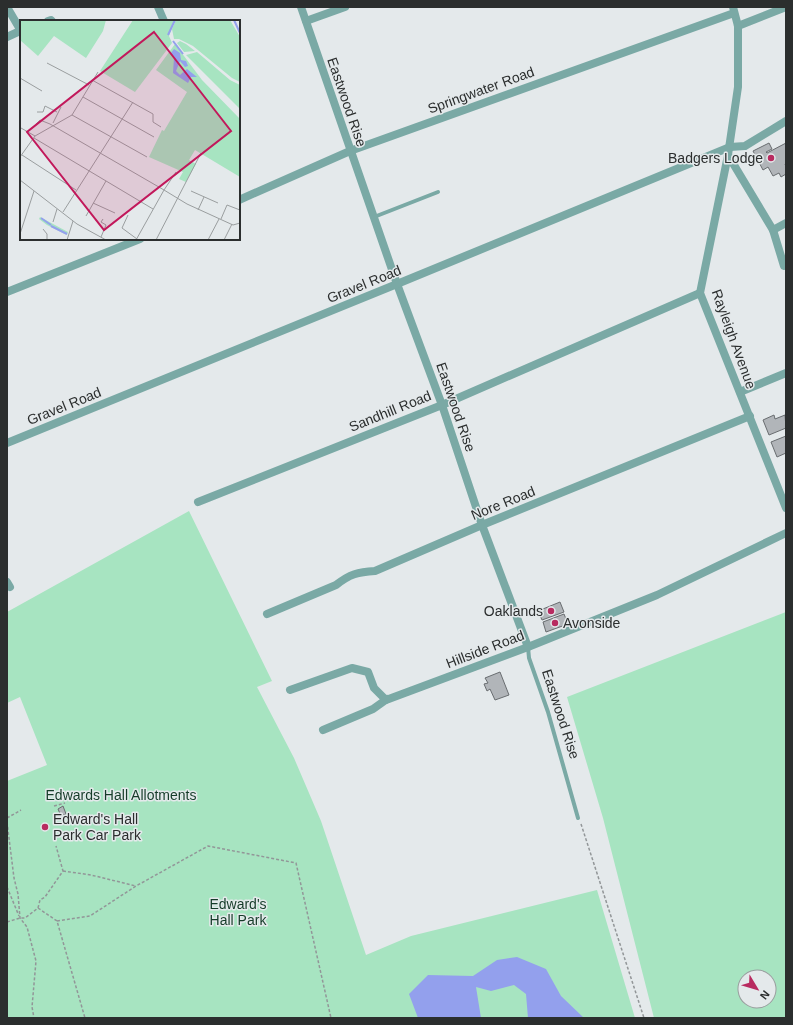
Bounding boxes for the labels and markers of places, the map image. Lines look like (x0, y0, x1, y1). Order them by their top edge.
place label: Badgers Lodge (668, 150, 763, 166)
marker: Badgers Lodge (766, 153, 776, 163)
place label: Oaklands (484, 603, 543, 619)
marker: Oaklands (546, 606, 556, 616)
place label: Avonside (563, 615, 621, 631)
marker: Avonside (550, 618, 560, 628)
place label: Edward's Hall Park Car Park (53, 811, 142, 843)
marker: Edward's Hall Park Car Park (40, 822, 50, 832)

